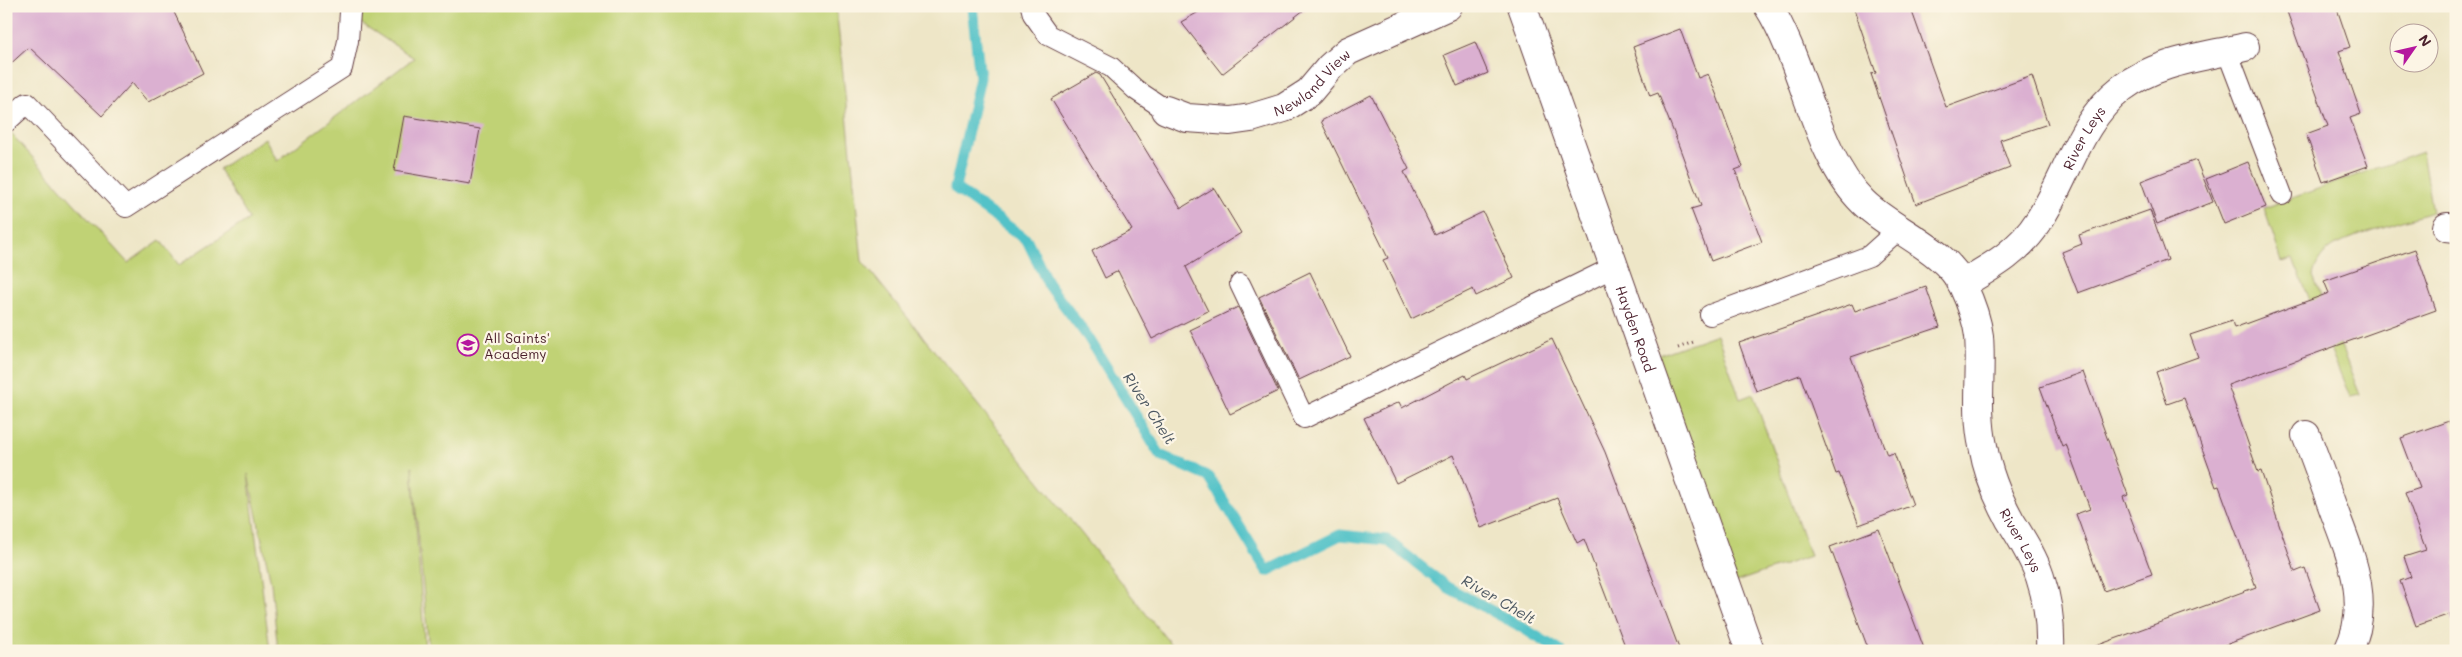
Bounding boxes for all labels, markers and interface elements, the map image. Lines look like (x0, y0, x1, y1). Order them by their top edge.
north arrow (2390, 22, 2440, 72)
text: N (2414, 31, 2436, 50)
street label: Newland View (1271, 44, 1354, 120)
street label: River Leys (2058, 102, 2109, 173)
street label: Hayden Road (1612, 282, 1660, 375)
place label: All Saints' Academy (484, 328, 550, 363)
school or university icon: All Saints' Academy (456, 333, 480, 357)
water label: River Chelt (1119, 368, 1181, 448)
street label: River Leys (1996, 505, 2047, 575)
water label: River Chelt (1458, 570, 1540, 628)

